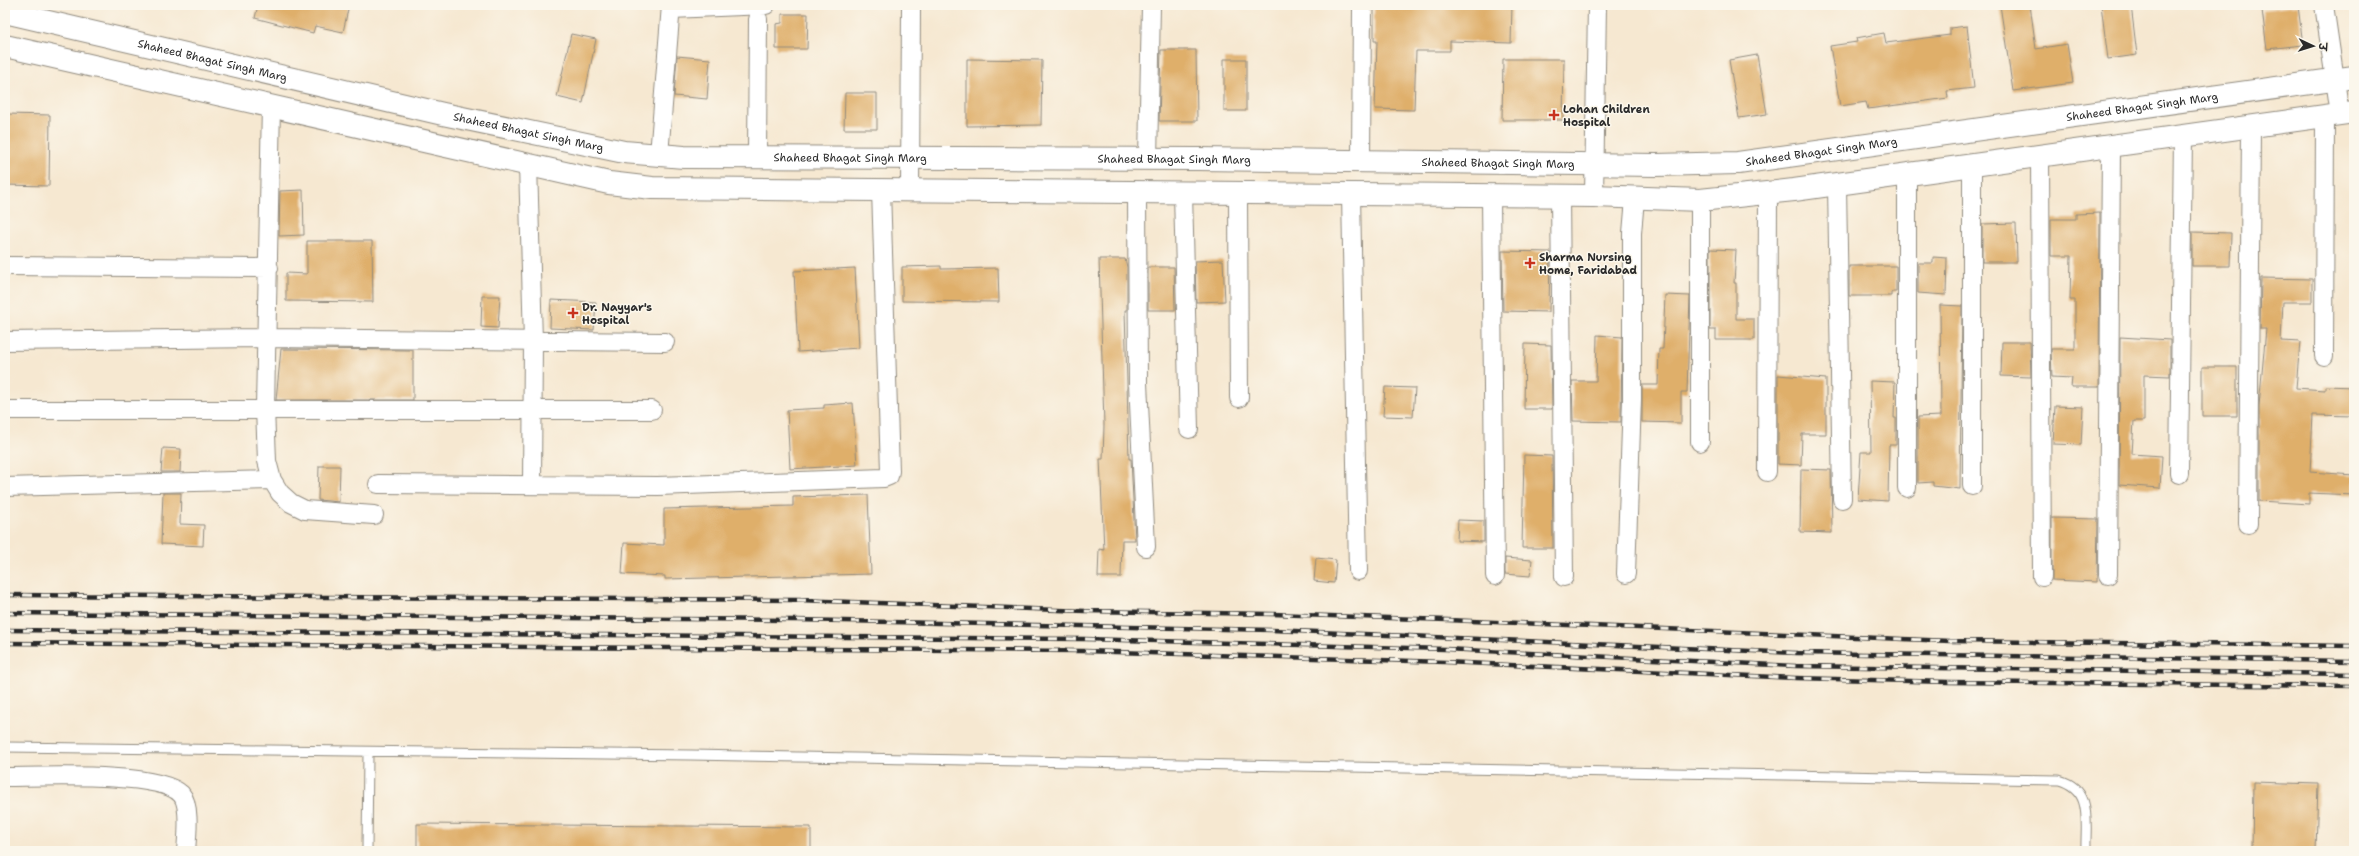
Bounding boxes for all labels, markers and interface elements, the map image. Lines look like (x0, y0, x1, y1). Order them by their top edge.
north arrow (2293, 26, 2333, 66)
street label: Shaheed Bhagat Singh Marg (136, 36, 289, 85)
text: उ (2315, 41, 2330, 53)
street label: Shaheed Bhagat Singh Marg (2065, 89, 2219, 125)
place label: Lohan Children Hospital (1563, 102, 1650, 130)
street label: Shaheed Bhagat Singh Marg (452, 109, 605, 155)
marker: Lohan Children Hospital (1548, 109, 1560, 121)
street label: Shaheed Bhagat Singh Marg (1744, 133, 1898, 169)
street label: Shaheed Bhagat Singh Marg (773, 150, 927, 165)
street label: Shaheed Bhagat Singh Marg (1097, 151, 1251, 167)
street label: Shaheed Bhagat Singh Marg (1421, 154, 1575, 171)
place label: Sharma Nursing Home, Faridabad (1539, 250, 1637, 278)
marker: Sharma Nursing Home, Faridabad (1524, 257, 1536, 269)
place label: Dr. Nayyar's Hospital (582, 300, 652, 328)
marker: Dr. Nayyar's Hospital (567, 307, 579, 319)

